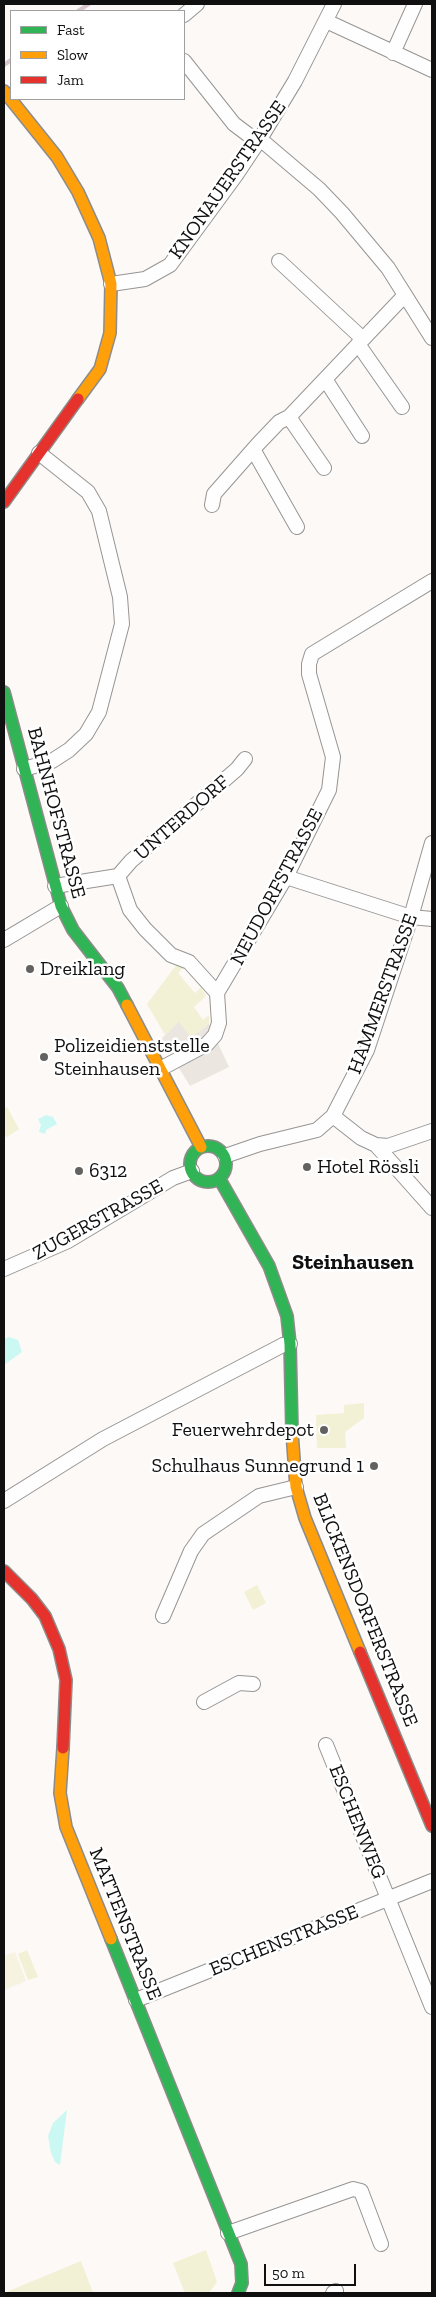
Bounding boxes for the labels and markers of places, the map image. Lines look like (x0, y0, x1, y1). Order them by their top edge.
place label: Dreiklang (40, 957, 125, 981)
marker: Dreiklang (24, 963, 36, 975)
place label: Polizeidienststelle Steinhausen (54, 1034, 210, 1081)
marker: Polizeidienststelle Steinhausen (38, 1051, 50, 1063)
place label: Hotel Rössli (317, 1155, 419, 1179)
place label: 6312 (89, 1159, 127, 1183)
marker: Hotel Rössli (301, 1161, 313, 1173)
marker: 6312 (73, 1165, 85, 1177)
place label: Feuerwehrdepot (172, 1418, 314, 1442)
marker: Feuerwehrdepot (318, 1424, 330, 1436)
place label: Schulhaus Sunnegrund 1 (152, 1454, 364, 1478)
marker: Schulhaus Sunnegrund 1 (368, 1460, 380, 1472)

